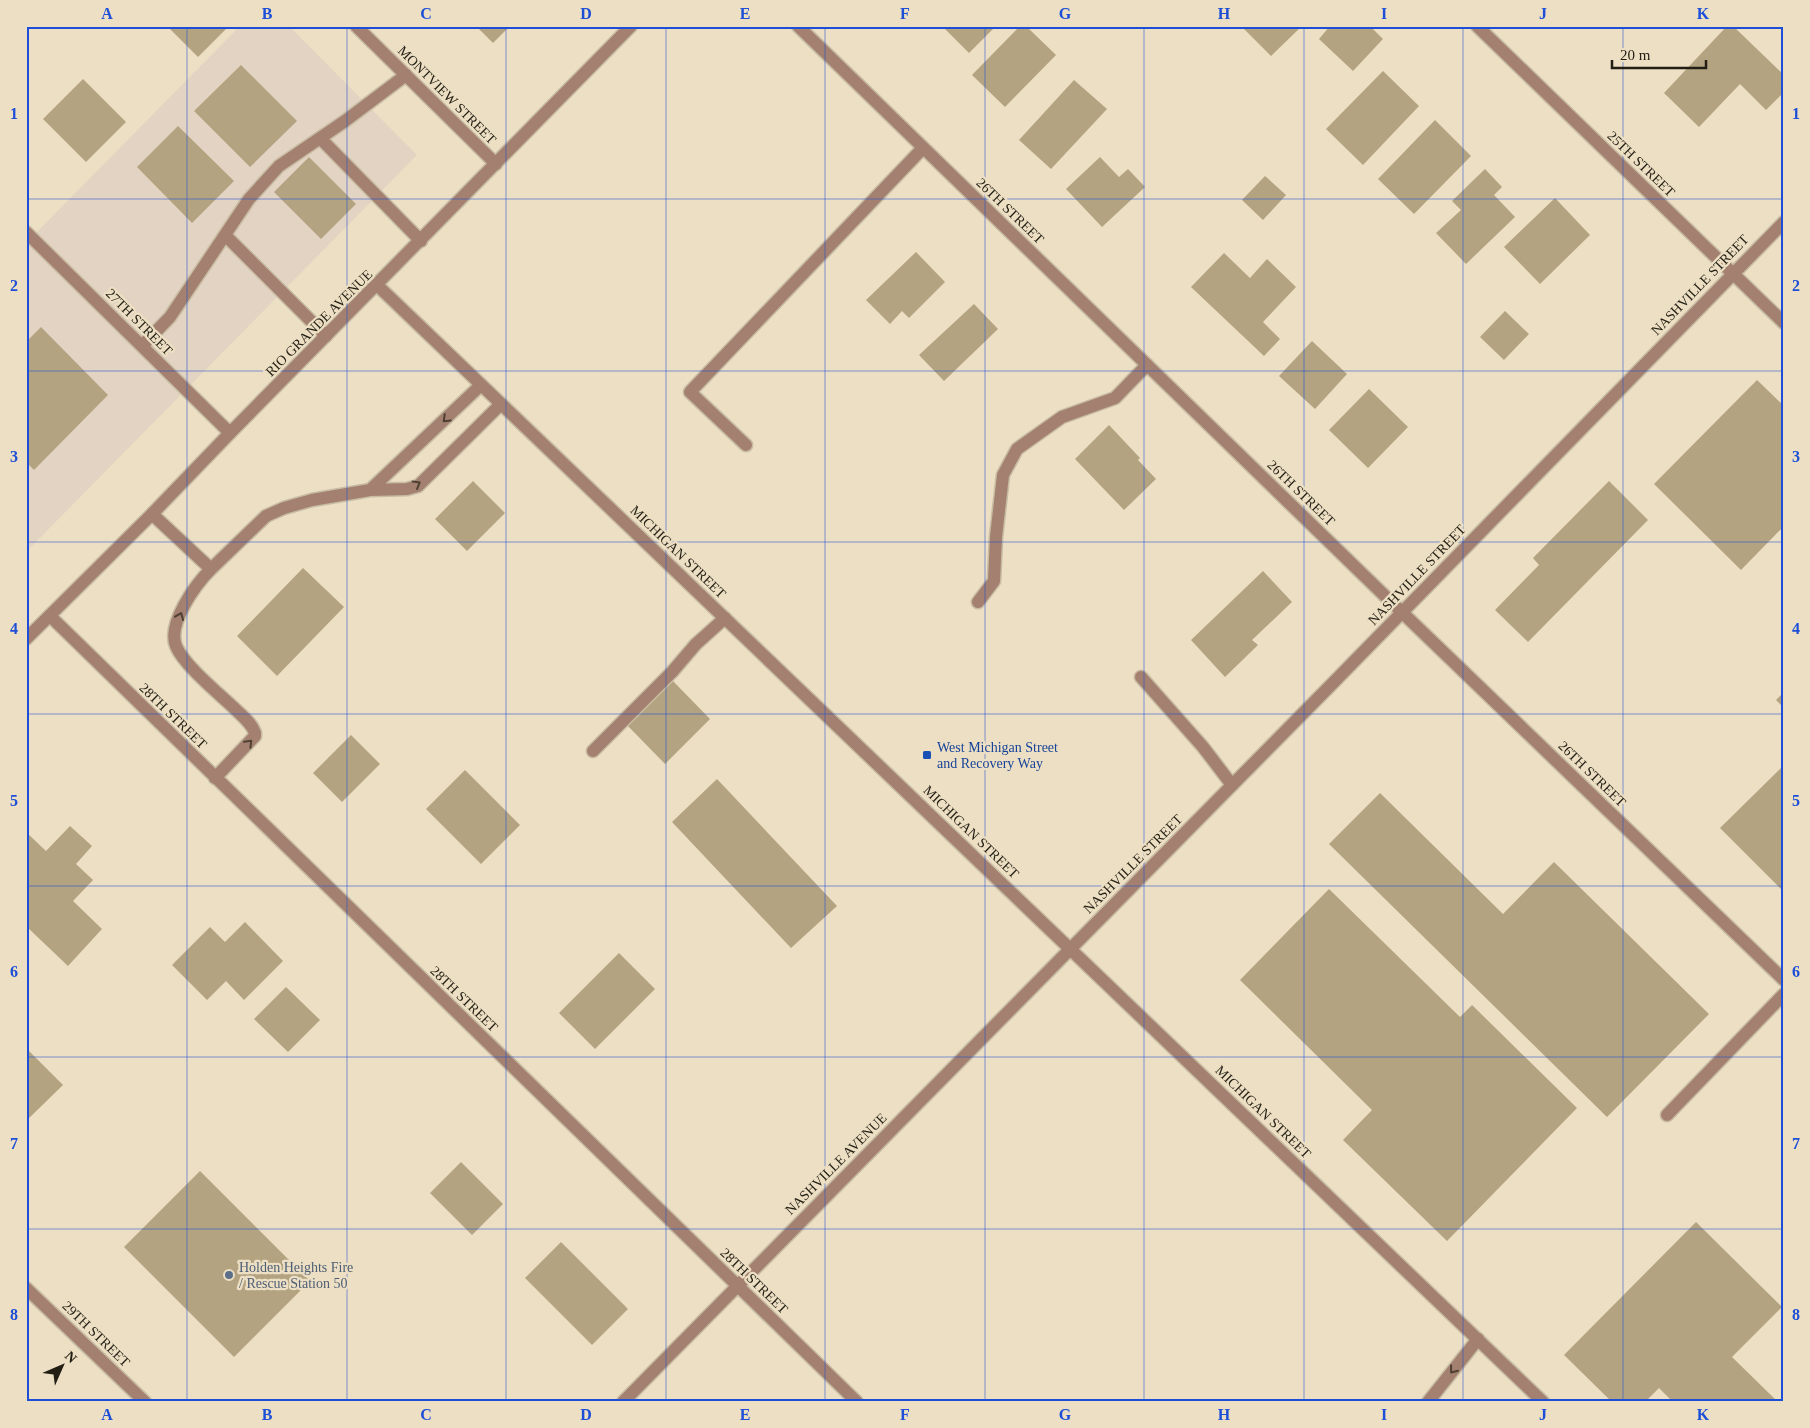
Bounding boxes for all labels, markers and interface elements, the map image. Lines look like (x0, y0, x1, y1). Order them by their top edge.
text: A (101, 5, 113, 22)
text: B (262, 5, 273, 22)
text: C (420, 5, 432, 22)
text: D (580, 5, 592, 22)
text: E (740, 5, 750, 22)
text: F (900, 5, 910, 22)
text: G (1059, 5, 1072, 22)
text: H (1218, 5, 1231, 22)
text: I (1381, 5, 1387, 22)
text: J (1539, 5, 1547, 22)
text: K (1697, 5, 1710, 22)
scale bar (1612, 38, 1706, 70)
street label: MONTVIEW STREET (395, 43, 499, 147)
text: 20 m (1620, 47, 1651, 63)
text: 1 (10, 105, 18, 122)
text: 1 (1792, 105, 1800, 122)
street label: 25TH STREET (1604, 128, 1678, 200)
street label: 26TH STREET (973, 175, 1047, 247)
street label: NASHVILLE STREET (1648, 232, 1752, 338)
street label: RIO GRANDE AVENUE (263, 267, 375, 379)
text: 2 (10, 277, 18, 294)
text: 2 (1792, 277, 1800, 294)
street label: 27TH STREET (103, 286, 176, 359)
one-way arrow (443, 413, 452, 422)
text: 3 (10, 448, 18, 465)
text: 3 (1792, 448, 1800, 465)
street label: 26TH STREET (1264, 457, 1338, 529)
one-way arrow (412, 480, 421, 490)
street label: MICHIGAN STREET (627, 503, 729, 602)
street label: NASHVILLE STREET (1365, 522, 1469, 628)
one-way arrow (174, 612, 184, 620)
text: 4 (10, 620, 18, 637)
text: 4 (1792, 620, 1800, 637)
street label: 28TH STREET (136, 680, 210, 752)
street label: 26TH STREET (1555, 738, 1629, 810)
one-way arrow (243, 739, 252, 748)
place label: West Michigan Street and Recovery Way (937, 740, 1058, 771)
marker: West Michigan Street and Recovery Way (921, 749, 933, 761)
street label: MICHIGAN STREET (920, 783, 1022, 882)
text: 5 (10, 792, 18, 809)
text: 5 (1792, 792, 1800, 809)
street label: NASHVILLE STREET (1081, 811, 1186, 916)
text: 6 (10, 963, 18, 980)
street label: 28TH STREET (427, 963, 501, 1035)
text: 6 (1792, 963, 1800, 980)
street label: MICHIGAN STREET (1212, 1063, 1314, 1162)
street label: NASHVILLE AVENUE (782, 1110, 890, 1218)
text: 7 (10, 1135, 18, 1152)
text: 7 (1792, 1135, 1800, 1152)
street label: 28TH STREET (717, 1245, 791, 1317)
place label: Holden Heights Fire / Rescue Station 50 (239, 1260, 353, 1291)
marker: Holden Heights Fire / Rescue Station 50 (223, 1269, 235, 1281)
street label: 29TH STREET (59, 1298, 133, 1370)
text: 8 (10, 1306, 18, 1323)
text: 8 (1792, 1306, 1800, 1323)
north arrow (38, 1340, 88, 1390)
text: N (62, 1348, 80, 1366)
one-way arrow (1450, 1365, 1459, 1374)
text: A (101, 1406, 113, 1423)
text: B (262, 1406, 273, 1423)
text: C (420, 1406, 432, 1423)
text: D (580, 1406, 592, 1423)
text: E (740, 1406, 750, 1423)
text: F (900, 1406, 910, 1423)
text: G (1059, 1406, 1072, 1423)
text: H (1218, 1406, 1231, 1423)
text: I (1381, 1406, 1387, 1423)
text: J (1539, 1406, 1547, 1423)
text: K (1697, 1406, 1710, 1423)

